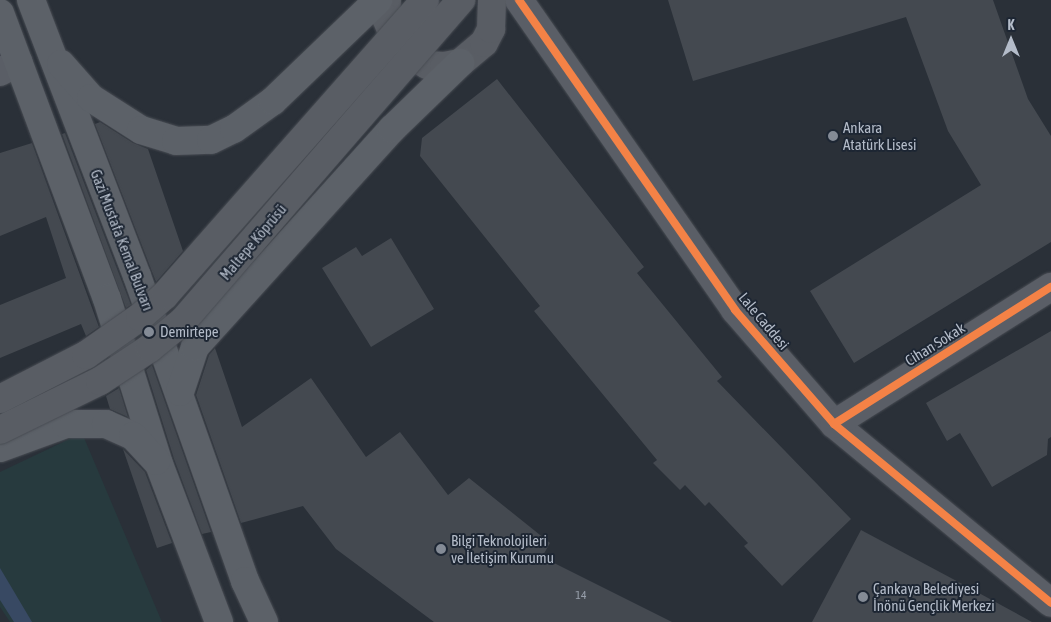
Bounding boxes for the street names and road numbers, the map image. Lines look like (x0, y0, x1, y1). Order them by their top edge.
street label: Gazi Mustafa Kemal Bulvarı (87, 167, 157, 313)
street label: Maltepe Köprüsü (216, 200, 290, 284)
street label: Lale Caddesi (735, 289, 793, 353)
street label: Cihan Sokak (902, 319, 968, 369)

